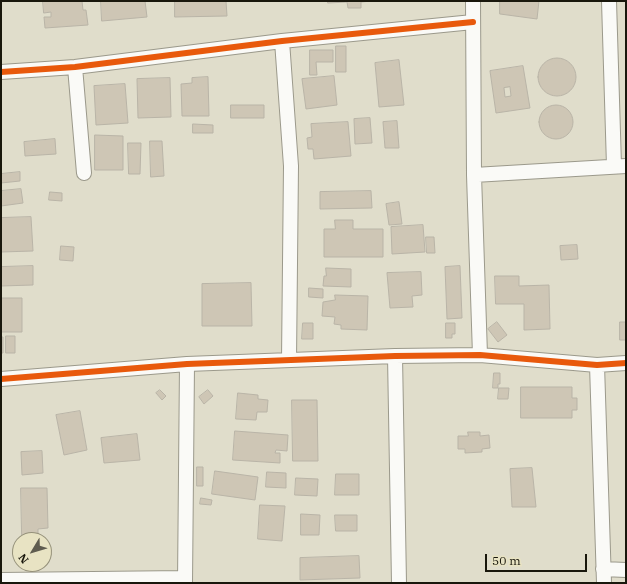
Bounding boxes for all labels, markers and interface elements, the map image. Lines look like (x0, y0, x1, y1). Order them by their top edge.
north arrow (12, 532, 52, 572)
scale bar (487, 546, 589, 572)
text: N (15, 551, 32, 567)
text: 50 m (492, 553, 521, 568)

